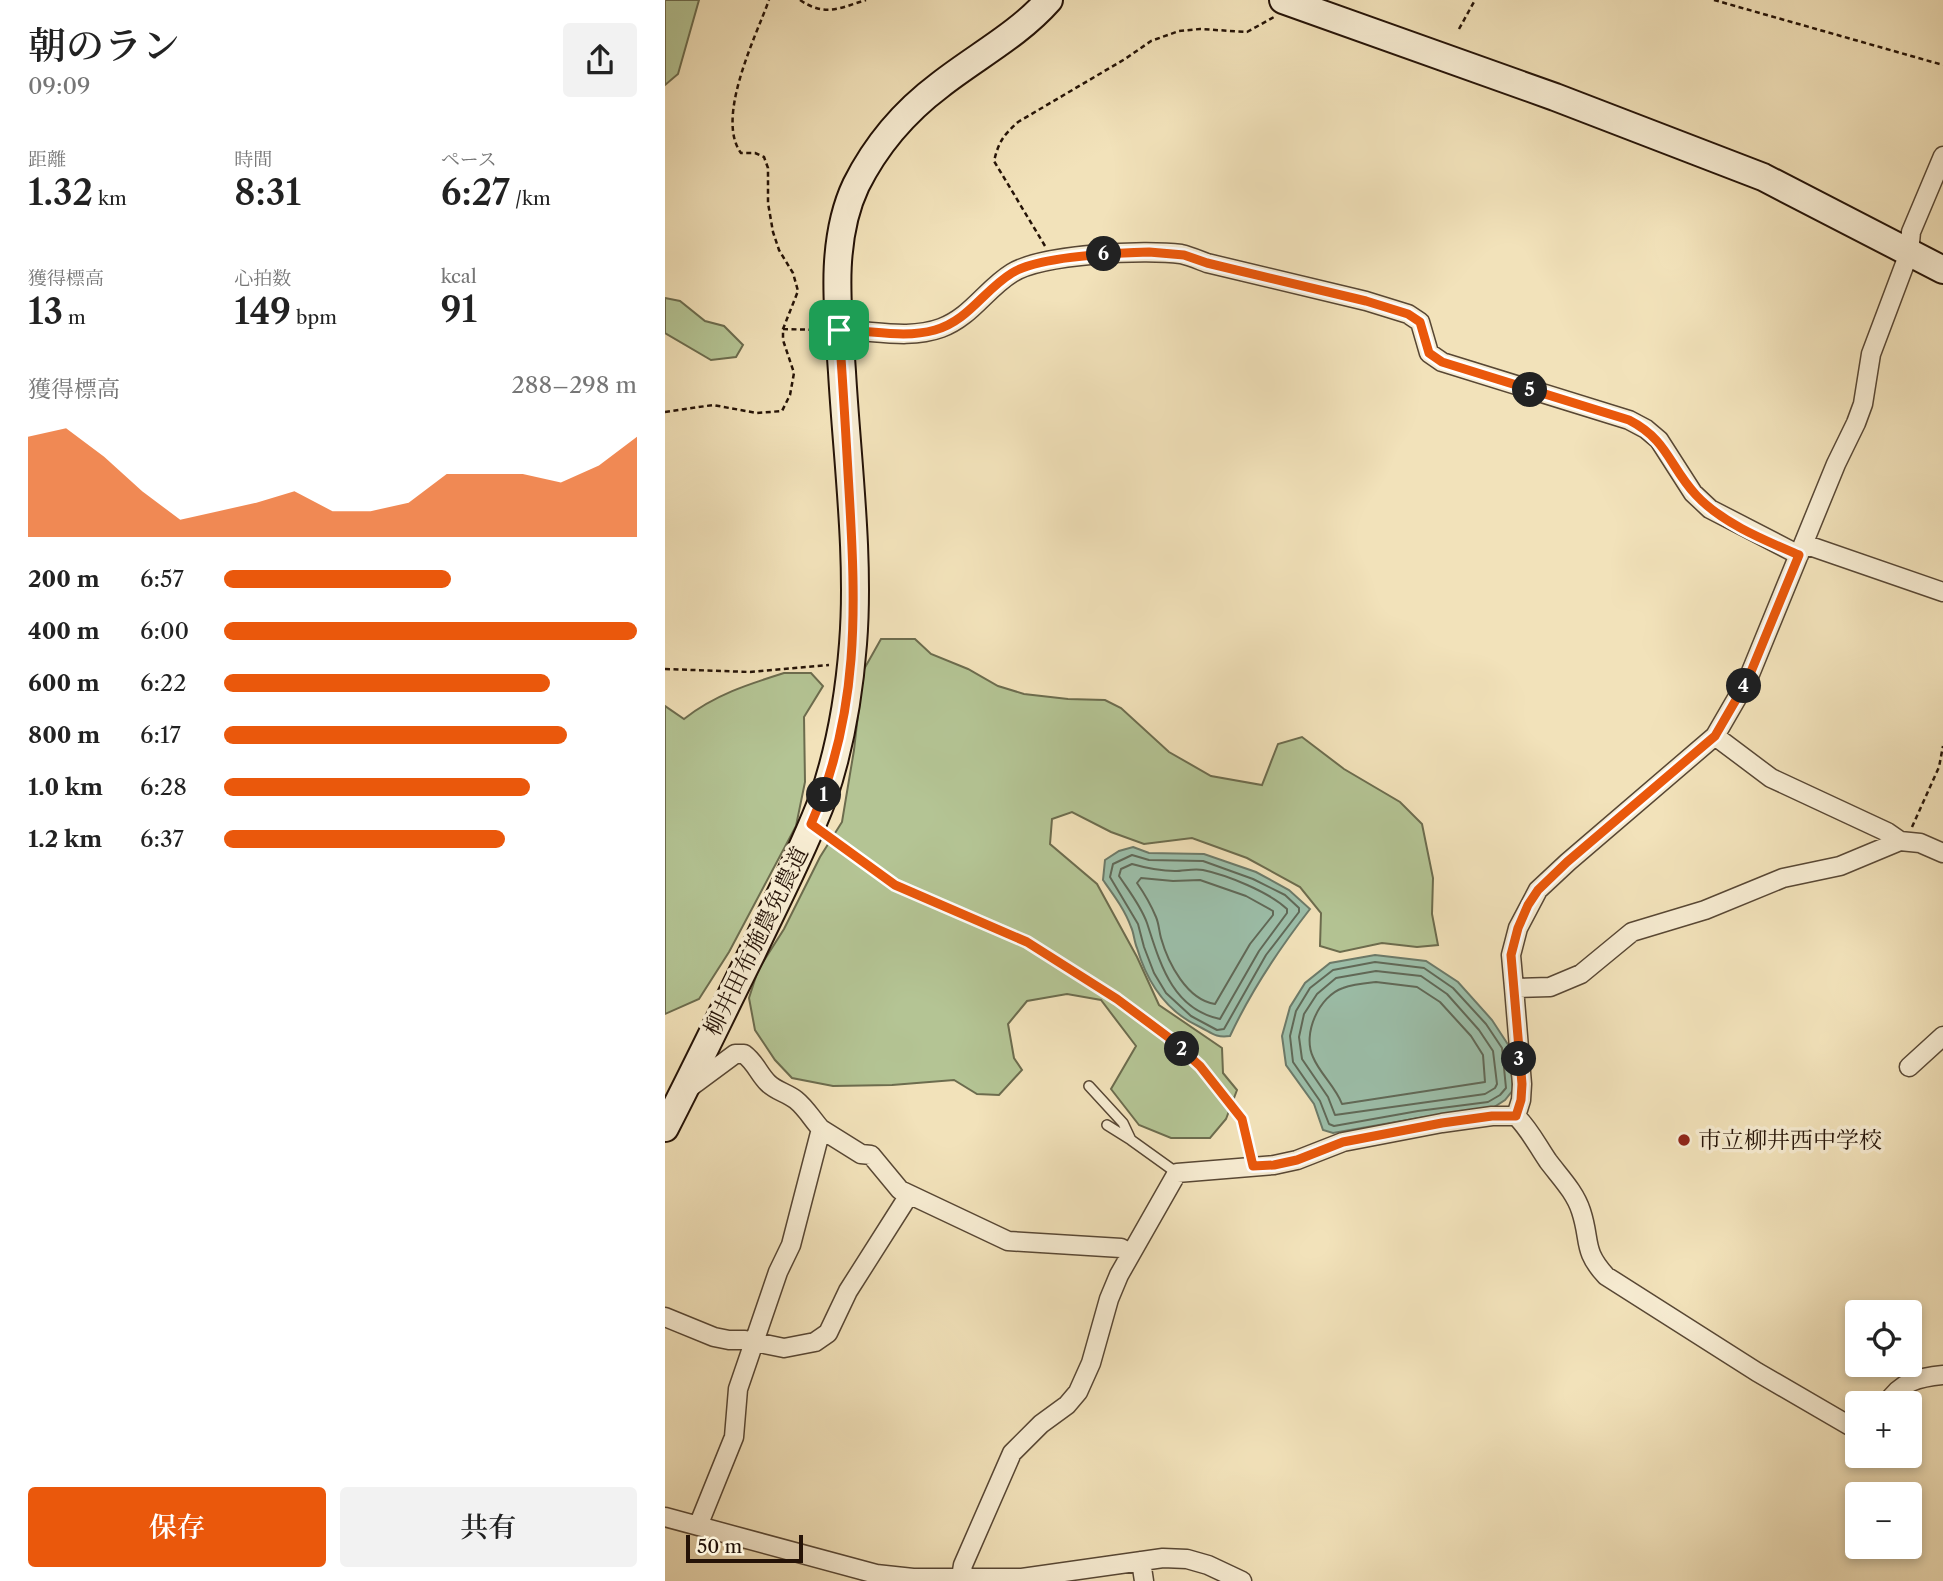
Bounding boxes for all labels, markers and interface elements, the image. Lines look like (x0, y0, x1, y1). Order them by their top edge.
text: 朝のラン (28, 22, 180, 69)
button: share (563, 23, 637, 97)
text: 09:09 (28, 72, 91, 100)
text: 距離 (28, 148, 66, 171)
text: 時間 (234, 148, 272, 171)
text: ペース (441, 148, 497, 171)
text: 1.32 (28, 171, 93, 214)
text: 8:31 (234, 171, 301, 214)
text: 6:27 (441, 171, 510, 214)
text: km (93, 187, 127, 210)
text: /km (510, 187, 551, 210)
pin: 6 (1087, 236, 1122, 272)
text: 6 (1098, 242, 1109, 265)
text: kcal (441, 265, 477, 288)
text: 獲得標高 (28, 267, 104, 290)
text: 心拍数 (234, 267, 291, 290)
text: 91 (441, 288, 477, 331)
text: 13 (28, 290, 63, 333)
text: 149 (234, 290, 291, 333)
pin (809, 300, 869, 360)
text: m (63, 306, 86, 329)
text: bpm (291, 306, 337, 329)
icon: arrive (820, 311, 858, 349)
text: 288–298 m (512, 371, 637, 399)
pin: 5 (1513, 372, 1547, 408)
text: 獲得標高 (28, 375, 120, 403)
text: 5 (1524, 378, 1535, 401)
text: 200 m (28, 565, 100, 593)
text: 6:57 (140, 565, 184, 593)
text: 400 m (28, 617, 100, 645)
text: 6:00 (140, 617, 189, 645)
pin: 4 (1727, 668, 1761, 704)
text: 600 m (28, 669, 100, 697)
text: 6:22 (140, 669, 186, 697)
text: 4 (1738, 674, 1749, 697)
text: 800 m (28, 721, 100, 749)
text: 6:17 (140, 721, 181, 749)
text: 1.0 km (28, 773, 103, 801)
text: 6:28 (140, 773, 187, 801)
pin: 1 (807, 778, 841, 812)
text: 1 (819, 783, 828, 806)
text: 1.2 km (28, 825, 102, 853)
text: 6:37 (140, 825, 184, 853)
street label: 柳井田布施農免農道 (698, 842, 814, 1040)
pin: 2 (1165, 1032, 1199, 1066)
text: 2 (1176, 1037, 1187, 1060)
pin: 3 (1501, 1042, 1537, 1076)
text: 3 (1513, 1047, 1524, 1070)
place label: 市立柳井西中学校 (1698, 1126, 1882, 1154)
marker: 市立柳井西中学校 (1676, 1132, 1692, 1148)
map controls (1845, 1300, 1922, 1559)
button: locate (1845, 1300, 1922, 1377)
button: + (1845, 1391, 1922, 1468)
button: − (1845, 1482, 1922, 1559)
button: 保存 (28, 1487, 326, 1567)
button: 共有 (340, 1487, 637, 1567)
scale bar (686, 1532, 803, 1564)
text: 50 m (697, 1535, 742, 1558)

